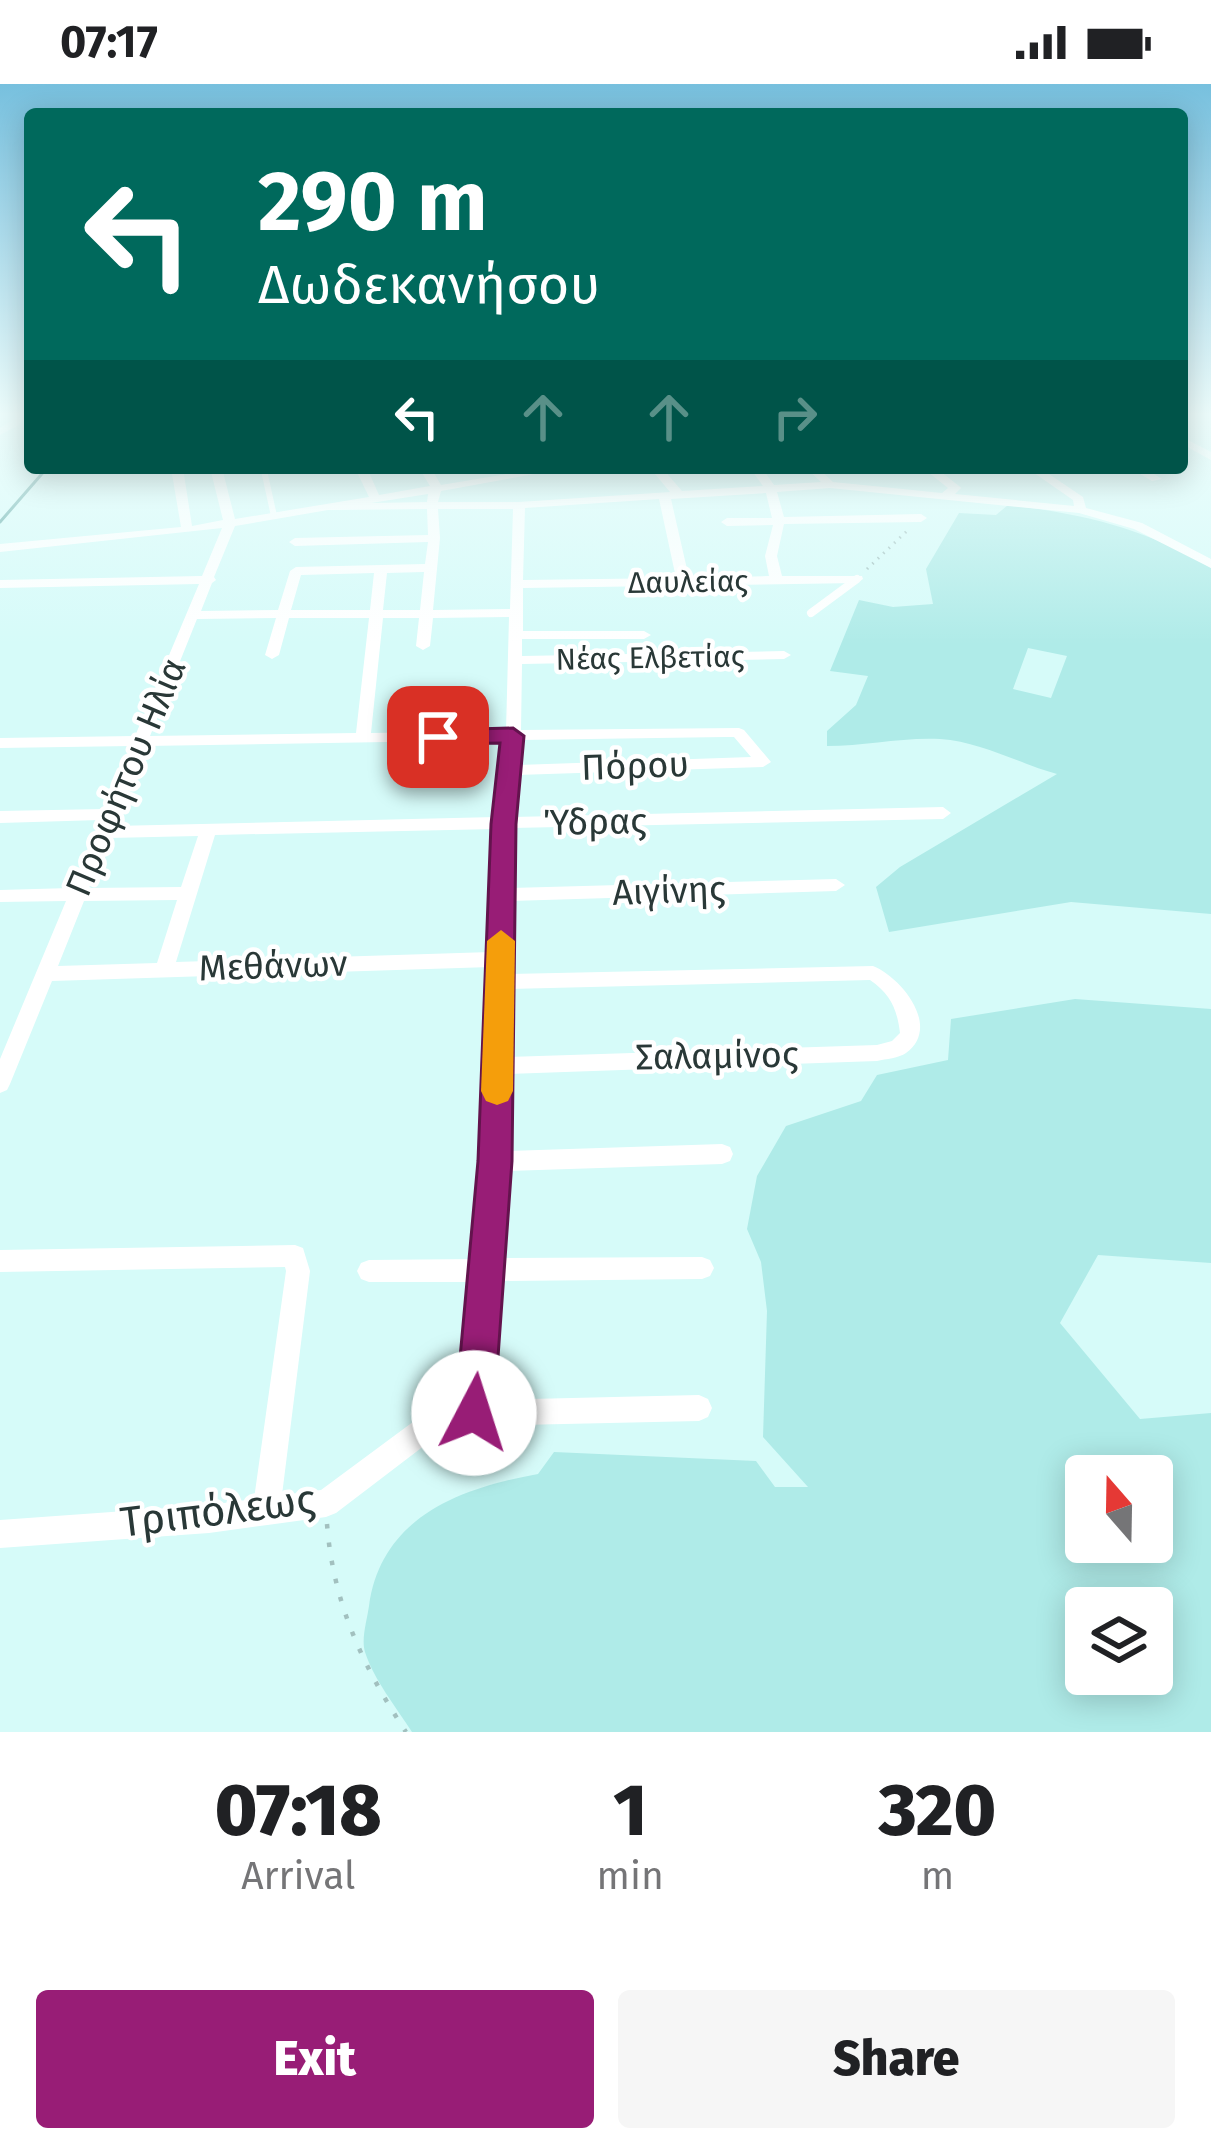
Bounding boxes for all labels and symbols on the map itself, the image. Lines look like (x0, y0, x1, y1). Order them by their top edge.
street label: Δαυλείας (628, 563, 748, 601)
street label: Νέας Ελβετίας (555, 638, 745, 678)
street label: Προφήτου Ηλία (56, 651, 196, 903)
pin (387, 686, 489, 788)
street label: Πόρου (580, 742, 690, 790)
street label: Ύδρας (543, 799, 647, 845)
street label: Αιγίνης (612, 867, 727, 915)
street label: Μεθάνων (198, 941, 348, 991)
street label: Σαλαμίνος (635, 1033, 799, 1079)
position arrow (411, 1350, 537, 1476)
north arrow (1065, 1455, 1173, 1563)
street label: Τριπόλεως (118, 1474, 318, 1548)

